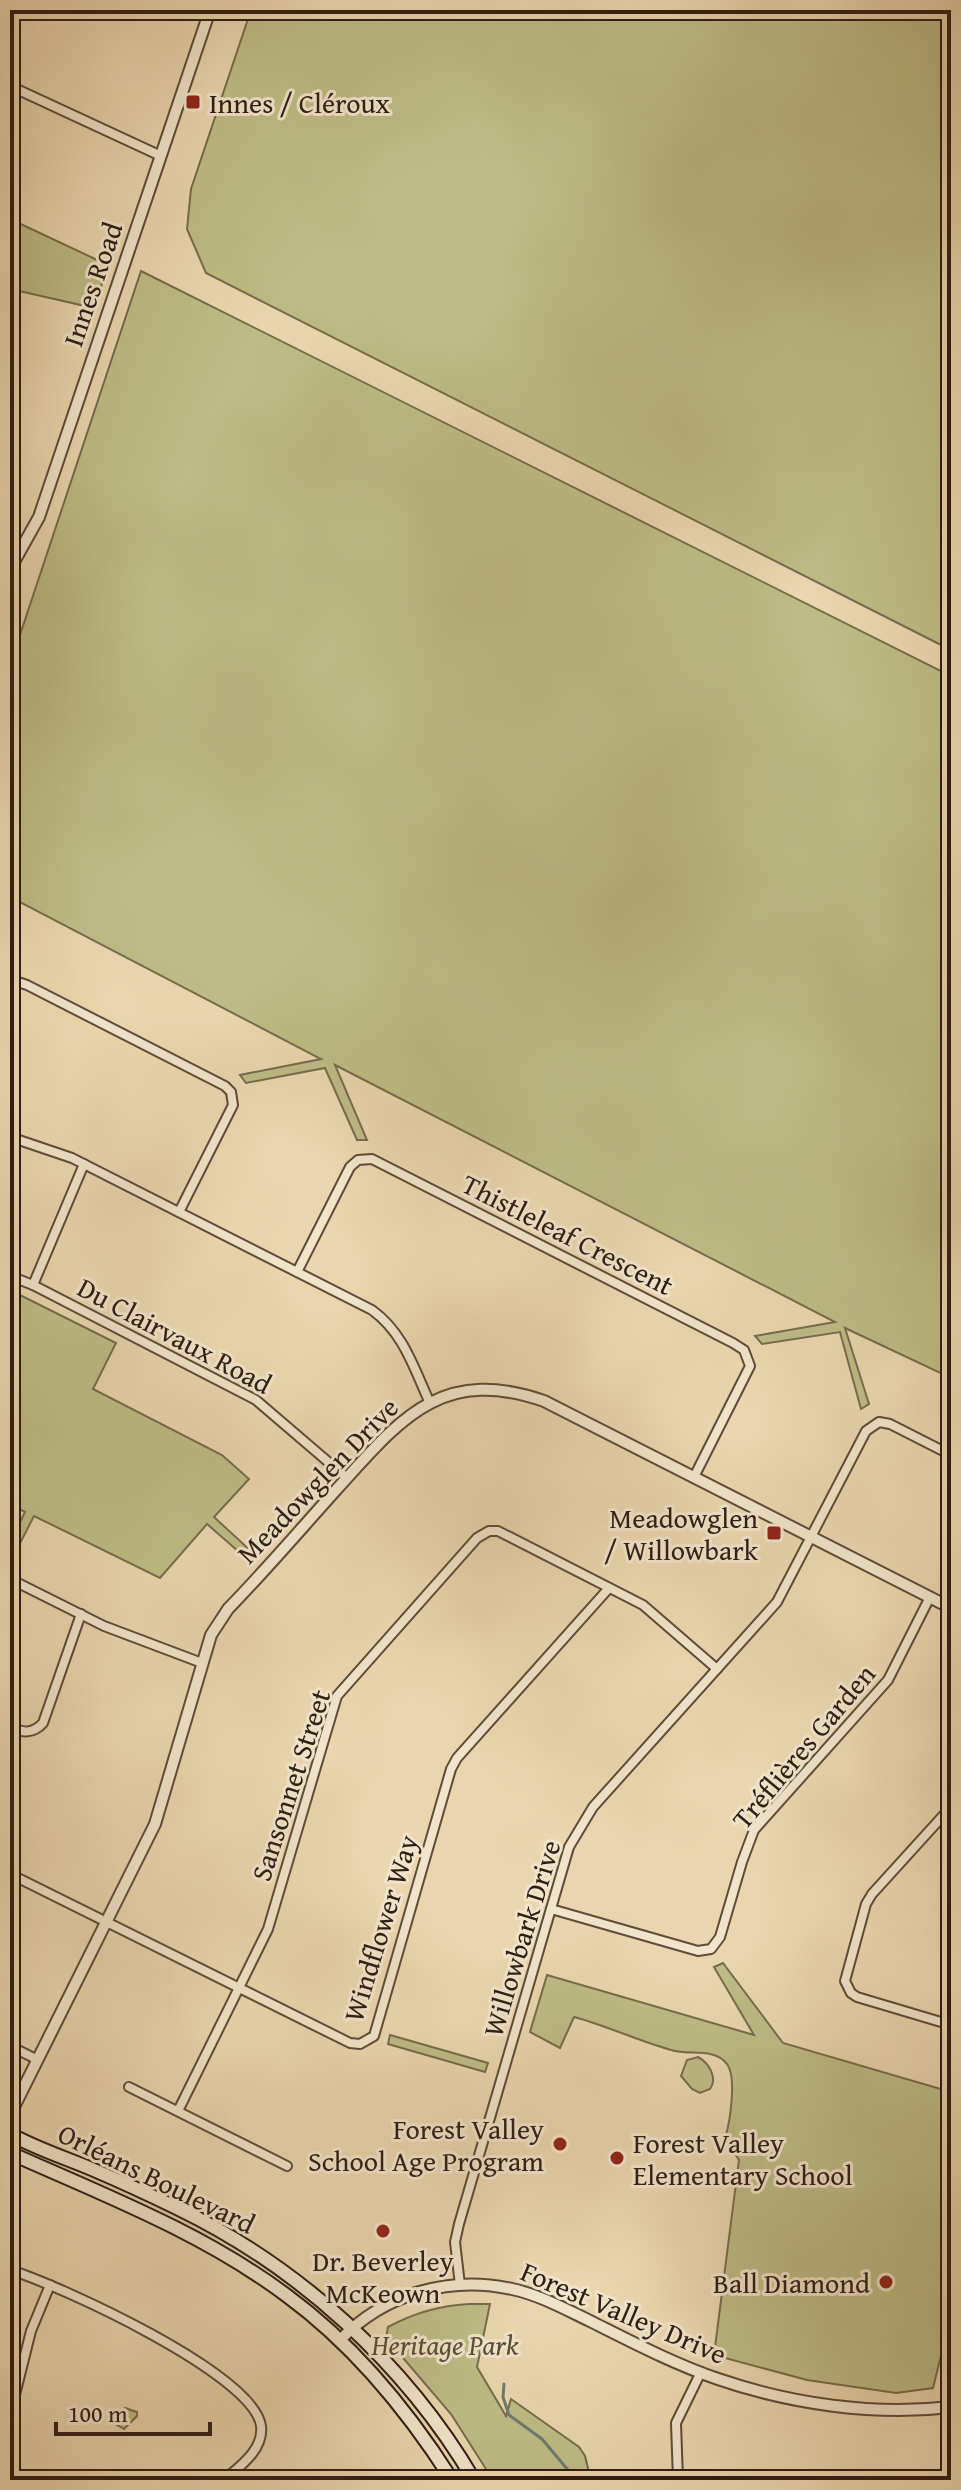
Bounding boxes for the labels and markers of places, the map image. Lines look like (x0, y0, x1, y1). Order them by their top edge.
place label: Innes / Cléroux (209, 82, 391, 123)
marker: Innes / Cléroux (184, 93, 202, 111)
place label: Meadowglen / Willowbark (604, 1497, 759, 1570)
marker: Meadowglen / Willowbark (765, 1524, 783, 1542)
place label: Forest Valley School Age Program (308, 2108, 544, 2181)
place label: Forest Valley Elementary School (633, 2122, 853, 2195)
marker: Forest Valley School Age Program (551, 2135, 569, 2153)
marker: Forest Valley Elementary School (608, 2149, 626, 2167)
marker: Dr. Beverley McKeown (374, 2222, 392, 2240)
place label: Dr. Beverley McKeown (312, 2240, 454, 2313)
place label: Ball Diamond (713, 2262, 870, 2303)
marker: Ball Diamond (877, 2273, 895, 2291)

